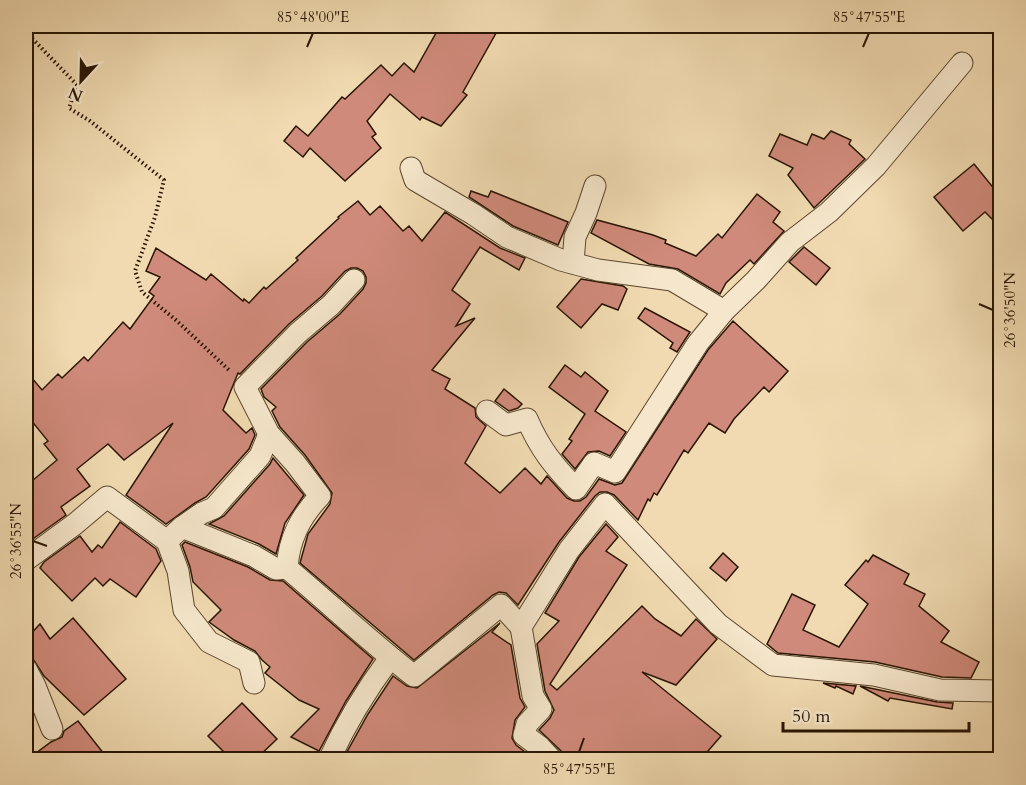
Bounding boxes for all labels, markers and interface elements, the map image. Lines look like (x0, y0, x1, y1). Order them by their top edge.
text: 85°48'00"E (277, 7, 349, 27)
text: 85°47'55"E (833, 7, 905, 27)
north arrow (51, 51, 111, 111)
text: N (65, 81, 86, 107)
text: 26°36'50"N (1000, 272, 1020, 348)
text: 26°36'55"N (6, 503, 26, 579)
scale bar (783, 695, 969, 733)
text: 50 m (792, 704, 831, 729)
text: 85°47'55"E (543, 759, 615, 779)

